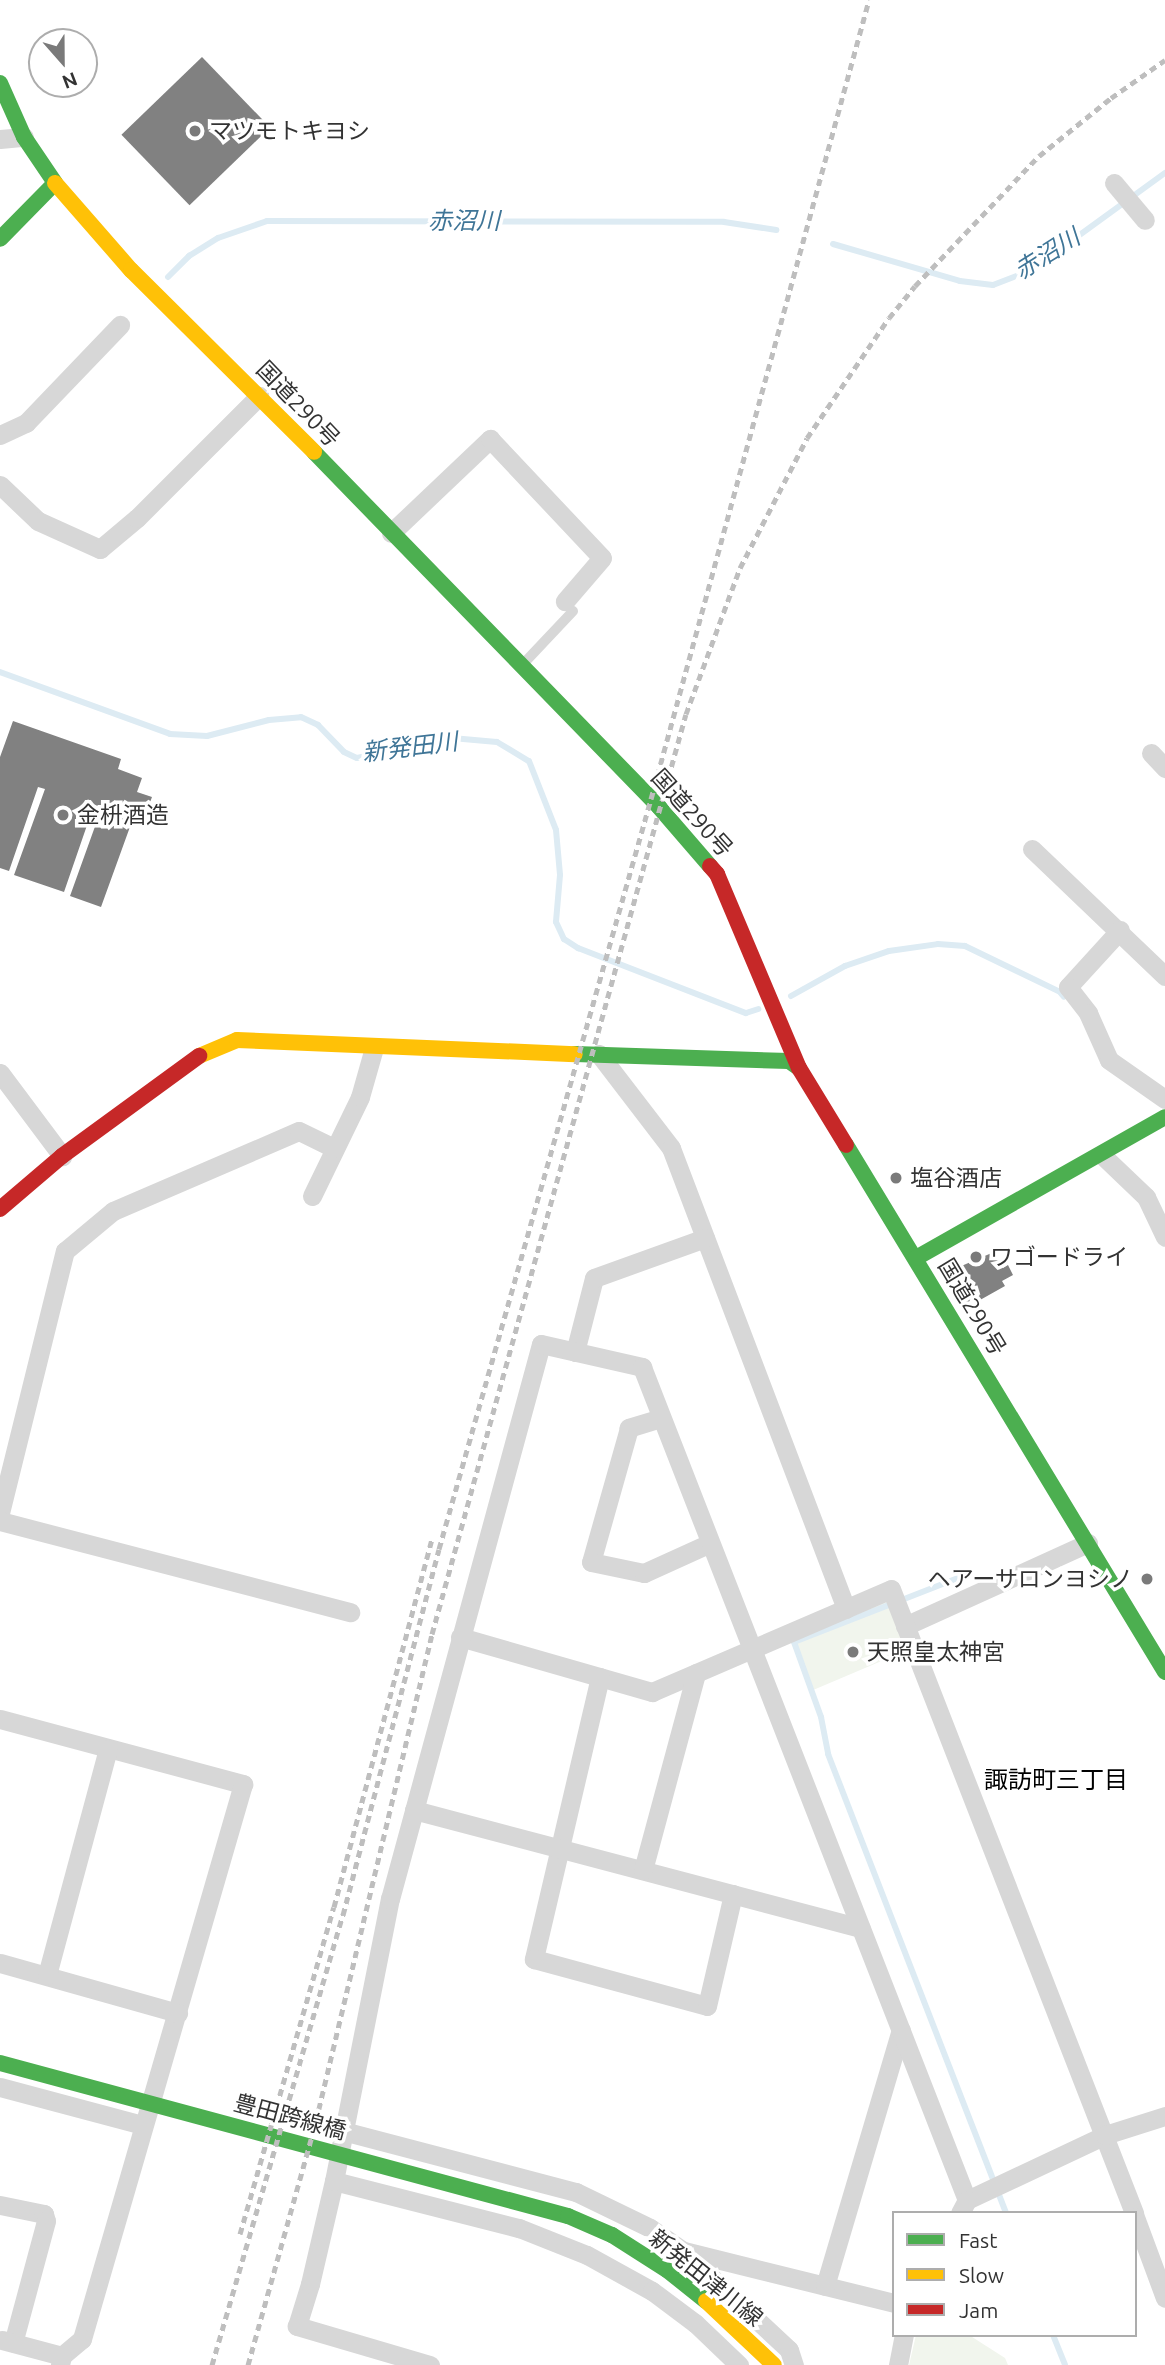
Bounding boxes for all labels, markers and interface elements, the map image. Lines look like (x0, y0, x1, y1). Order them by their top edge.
north arrow (28, 28, 98, 98)
text: N (59, 68, 80, 94)
place label: マツモトキヨシ (209, 117, 370, 145)
marker: マツモトキヨシ (187, 123, 203, 139)
water label: 赤沼川 (428, 207, 500, 235)
water label: 赤沼川 (1009, 223, 1085, 285)
street label: 国道290号 (251, 356, 345, 452)
water label: 新発田川 (361, 727, 459, 767)
street label: 国道290号 (646, 764, 738, 862)
place label: 金枡酒造 (77, 801, 169, 829)
marker: 金枡酒造 (55, 807, 71, 823)
place label: 塩谷酒店 (910, 1164, 1002, 1192)
marker: 塩谷酒店 (888, 1170, 904, 1186)
place label: ワゴードライ (990, 1243, 1128, 1271)
marker: ワゴードライ (968, 1249, 984, 1265)
street label: 国道290号 (932, 1254, 1012, 1360)
place label: ヘアーサロンヨシノ (927, 1565, 1133, 1593)
marker: ヘアーサロンヨシノ (1139, 1571, 1155, 1587)
place label: 天照皇太神宮 (867, 1638, 1005, 1666)
marker: 天照皇太神宮 (845, 1644, 861, 1660)
district label: 諏訪町三丁目 (984, 1766, 1128, 1794)
street label: 豊田跨線橋 (231, 2089, 349, 2145)
legend (892, 2211, 1137, 2337)
street label: 新発田津川線 (644, 2224, 768, 2332)
text: Fast (959, 2228, 997, 2252)
text: Slow (959, 2263, 1004, 2287)
text: Jam (959, 2298, 998, 2322)

